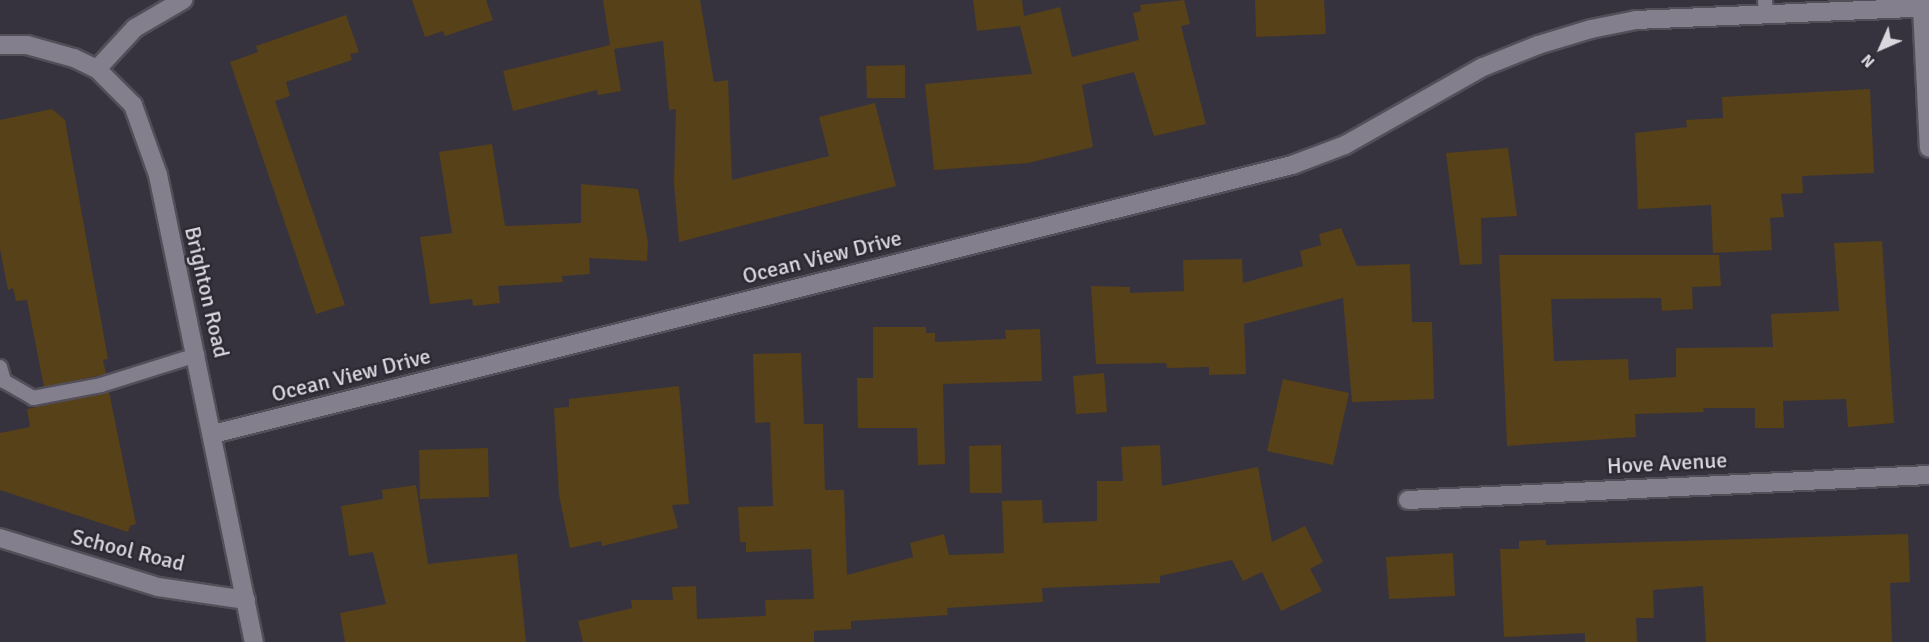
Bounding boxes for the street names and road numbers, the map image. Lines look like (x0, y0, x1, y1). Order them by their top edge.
street label: Brighton Road (179, 224, 235, 360)
street label: Ocean View Drive (740, 224, 904, 290)
street label: Ocean View Drive (269, 342, 433, 408)
street label: Hove Avenue (1606, 447, 1728, 479)
street label: School Road (69, 523, 187, 577)

